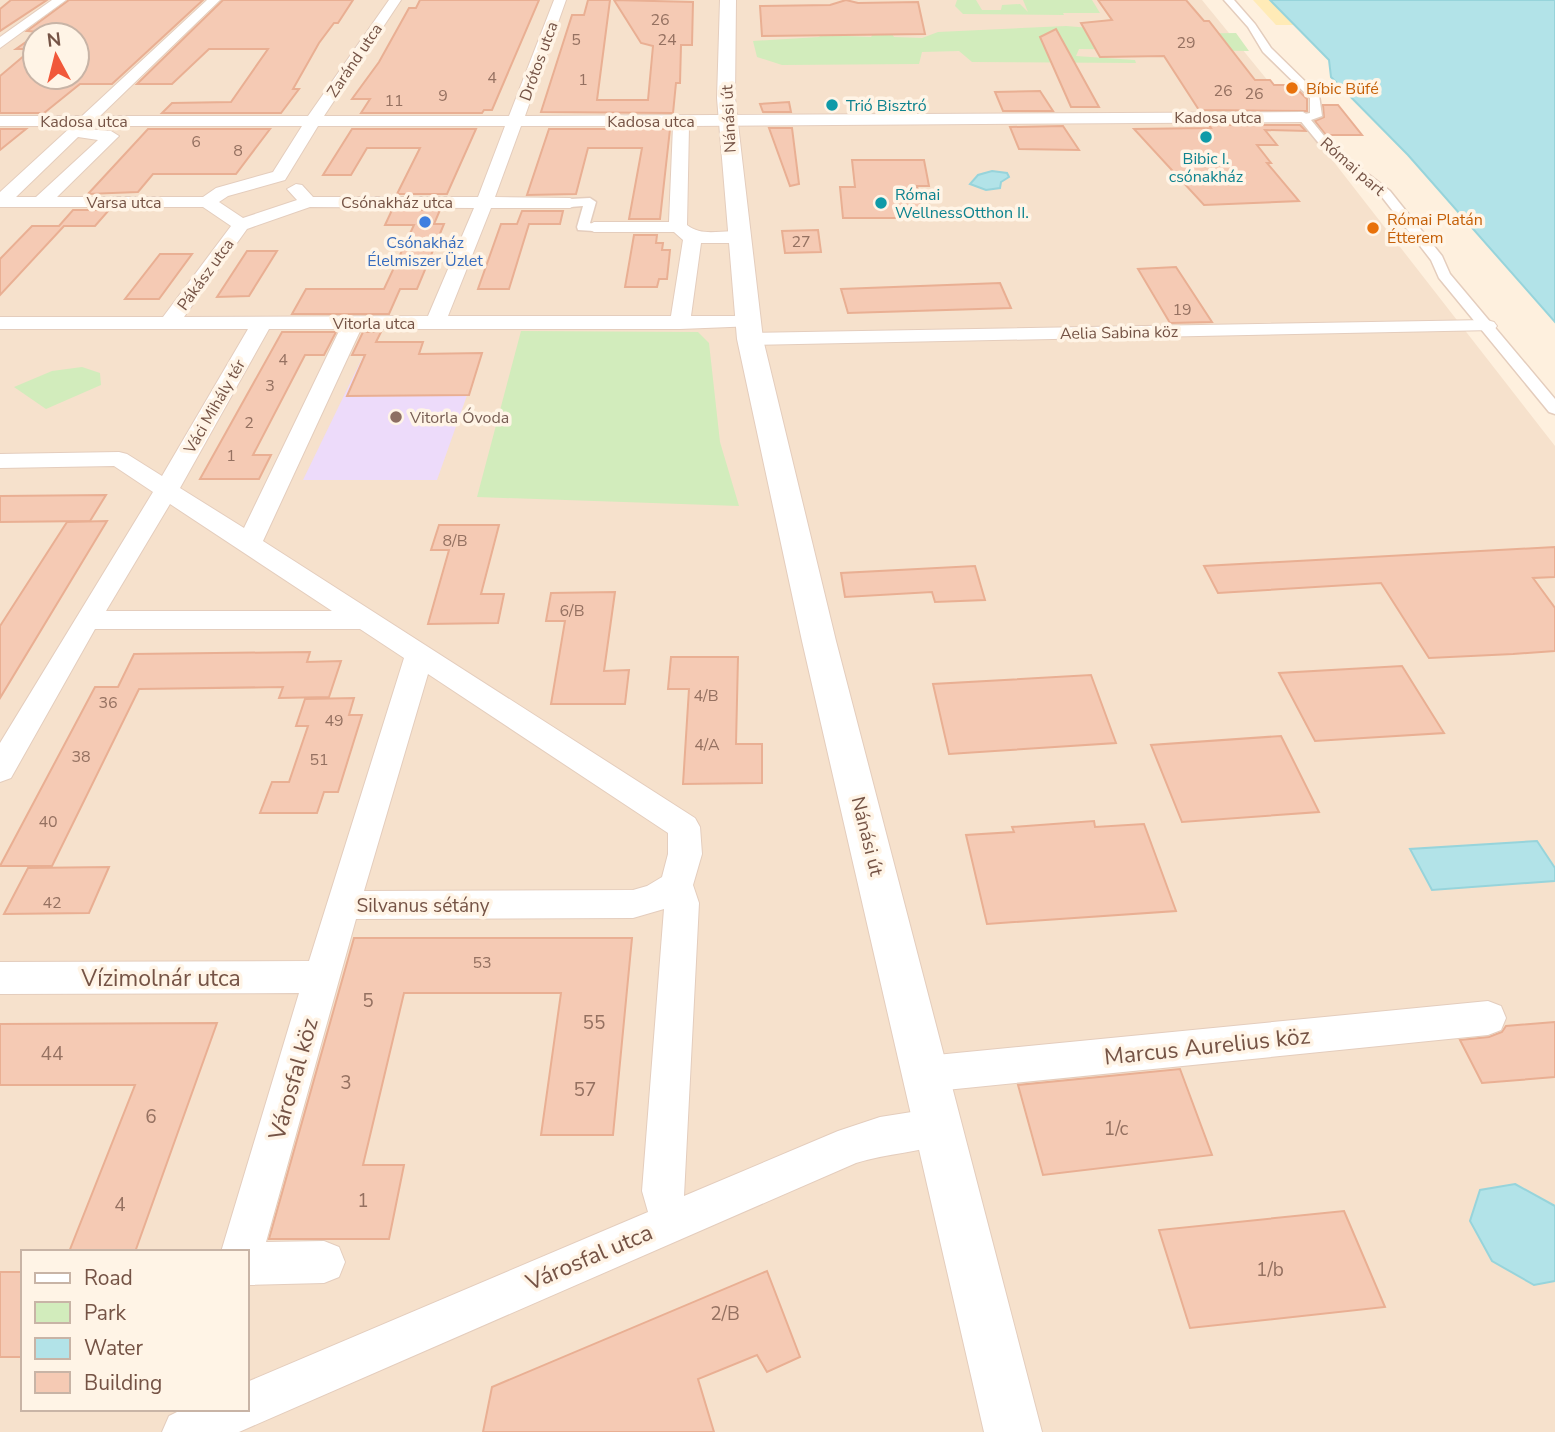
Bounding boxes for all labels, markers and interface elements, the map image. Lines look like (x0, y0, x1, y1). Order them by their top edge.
house number: 26 (650, 9, 670, 31)
street label: Zaránd utca (322, 19, 388, 102)
street label: Drótos utca (514, 19, 563, 104)
north arrow (21, 21, 91, 91)
text: N (45, 26, 63, 54)
house number: 5 (571, 29, 581, 51)
house number: 24 (657, 29, 677, 51)
house number: 29 (1176, 32, 1196, 54)
house number: 4 (487, 67, 497, 89)
house number: 1 (578, 69, 588, 91)
place label: Bíbic Büfé (1306, 78, 1379, 100)
house number: 26 (1213, 80, 1233, 102)
marker: Bíbic Büfé (1284, 80, 1300, 96)
house number: 26 (1244, 83, 1264, 105)
street label: Nánási út (716, 84, 742, 153)
house number: 9 (438, 85, 448, 107)
house number: 11 (384, 90, 404, 112)
place label: Trió Bisztró (846, 95, 927, 117)
marker: Trió Bisztró (824, 97, 840, 113)
street label: Kadosa utca (1174, 107, 1262, 129)
street label: Kadosa utca (40, 111, 128, 133)
street label: Kadosa utca (607, 111, 695, 133)
marker: Bibic I. csónakház (1198, 129, 1214, 145)
house number: 6 (191, 131, 201, 153)
street label: Római part (1315, 133, 1390, 201)
house number: 8 (233, 140, 243, 162)
place label: Bibic I. csónakház (1169, 148, 1243, 188)
place label: Római WellnessOtthon II. (895, 184, 1029, 224)
street label: Varsa utca (86, 192, 161, 214)
street label: Csónakház utca (341, 192, 453, 214)
marker: Római WellnessOtthon II. (873, 195, 889, 211)
place label: Római Platán Étterem (1387, 209, 1483, 249)
marker: Csónakház Élelmiszer Üzlet (417, 214, 433, 230)
marker: Római Platán Étterem (1365, 220, 1381, 236)
house number: 27 (791, 231, 811, 253)
place label: Csónakház Élelmiszer Üzlet (367, 232, 483, 272)
street label: Pákász utca (172, 234, 239, 315)
house number: 19 (1172, 299, 1192, 321)
street label: Vitorla utca (332, 313, 415, 335)
street label: Aelia Sabina köz (1060, 321, 1178, 345)
house number: 4 (278, 349, 288, 371)
street label: Váci Mihály tér (178, 355, 251, 459)
house number: 3 (265, 375, 275, 397)
place label: Vitorla Óvoda (409, 407, 509, 429)
marker: Vitorla Óvoda (388, 409, 404, 425)
house number: 2 (244, 412, 254, 434)
house number: 1 (226, 445, 236, 467)
house number: 8/B (443, 530, 467, 552)
house number: 6/B (560, 600, 584, 622)
house number: 4/B (694, 685, 718, 707)
house number: 36 (98, 692, 118, 714)
house number: 49 (324, 710, 344, 732)
house number: 4/A (694, 734, 720, 756)
house number: 38 (71, 746, 91, 768)
house number: 51 (309, 749, 329, 771)
street label: Nánási út (845, 794, 889, 879)
house number: 40 (38, 811, 58, 833)
house number: 42 (42, 892, 62, 914)
street label: Silvanus sétány (356, 893, 490, 919)
house number: 53 (472, 952, 492, 974)
street label: Vízimolnár utca (80, 963, 241, 994)
house number: 5 (362, 988, 374, 1014)
house number: 55 (583, 1010, 605, 1036)
street label: Városfal köz (261, 1014, 326, 1145)
street label: Marcus Aurelius köz (1103, 1020, 1312, 1073)
house number: 44 (41, 1041, 63, 1067)
house number: 3 (340, 1070, 352, 1096)
house number: 57 (574, 1077, 596, 1103)
house number: 6 (145, 1104, 157, 1130)
house number: 1/c (1104, 1116, 1128, 1142)
house number: 1 (357, 1188, 369, 1214)
house number: 4 (114, 1192, 126, 1218)
street label: Városfal utca (520, 1217, 657, 1298)
legend (21, 1250, 248, 1411)
house number: 1/b (1256, 1257, 1284, 1283)
text: Road (84, 1264, 133, 1292)
text: Park (84, 1299, 126, 1327)
house number: 2/B (710, 1301, 740, 1327)
text: Water (84, 1334, 143, 1362)
text: Building (84, 1369, 162, 1397)

